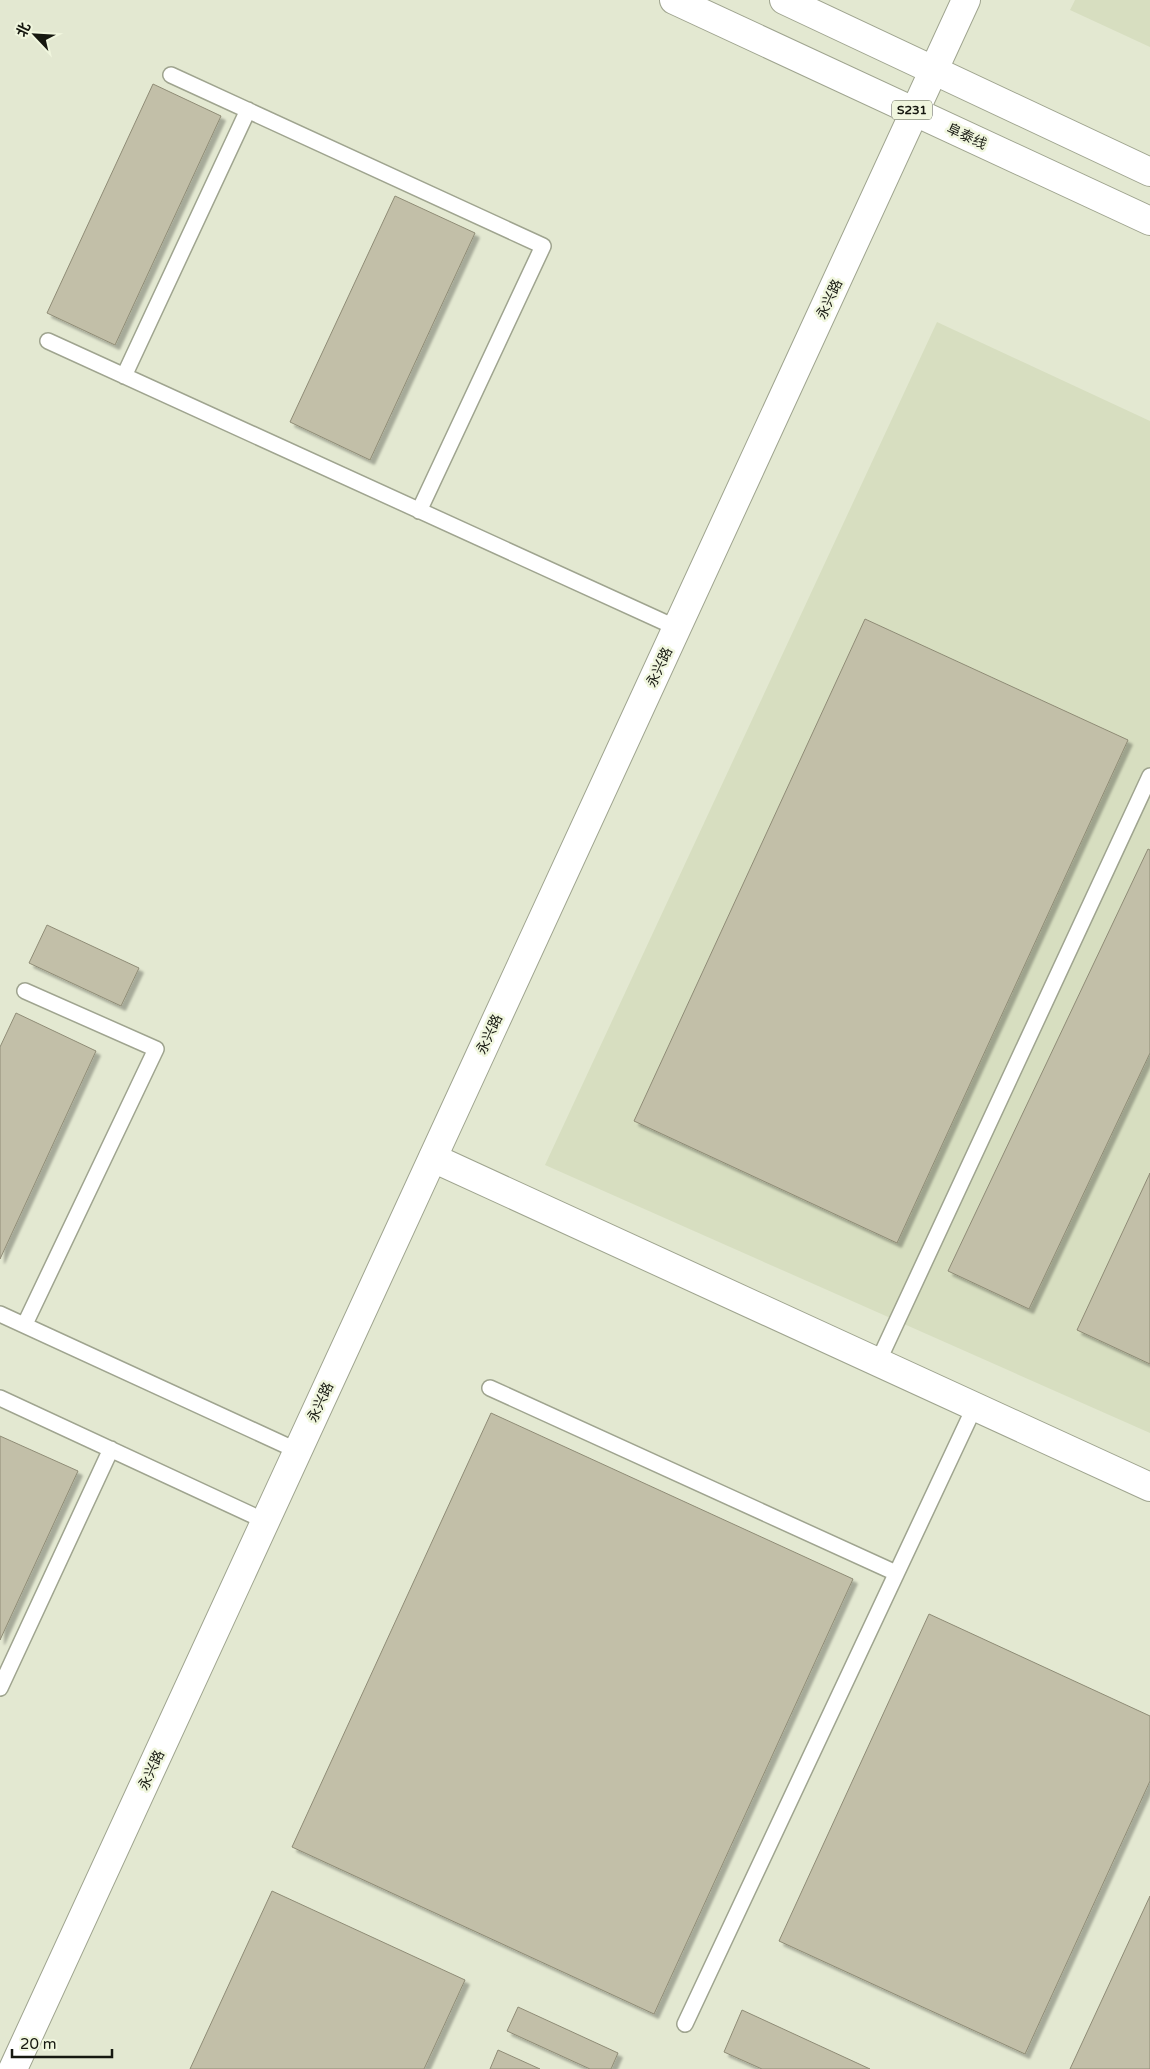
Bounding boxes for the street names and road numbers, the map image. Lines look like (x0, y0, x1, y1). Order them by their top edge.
road number: S231 (892, 100, 932, 120)
street label: 阜泰线 (944, 120, 989, 153)
street label: 永兴路 (813, 277, 846, 322)
street label: 永兴路 (643, 645, 676, 690)
street label: 永兴路 (473, 1012, 506, 1057)
street label: 永兴路 (304, 1380, 337, 1425)
street label: 永兴路 (135, 1748, 168, 1793)

